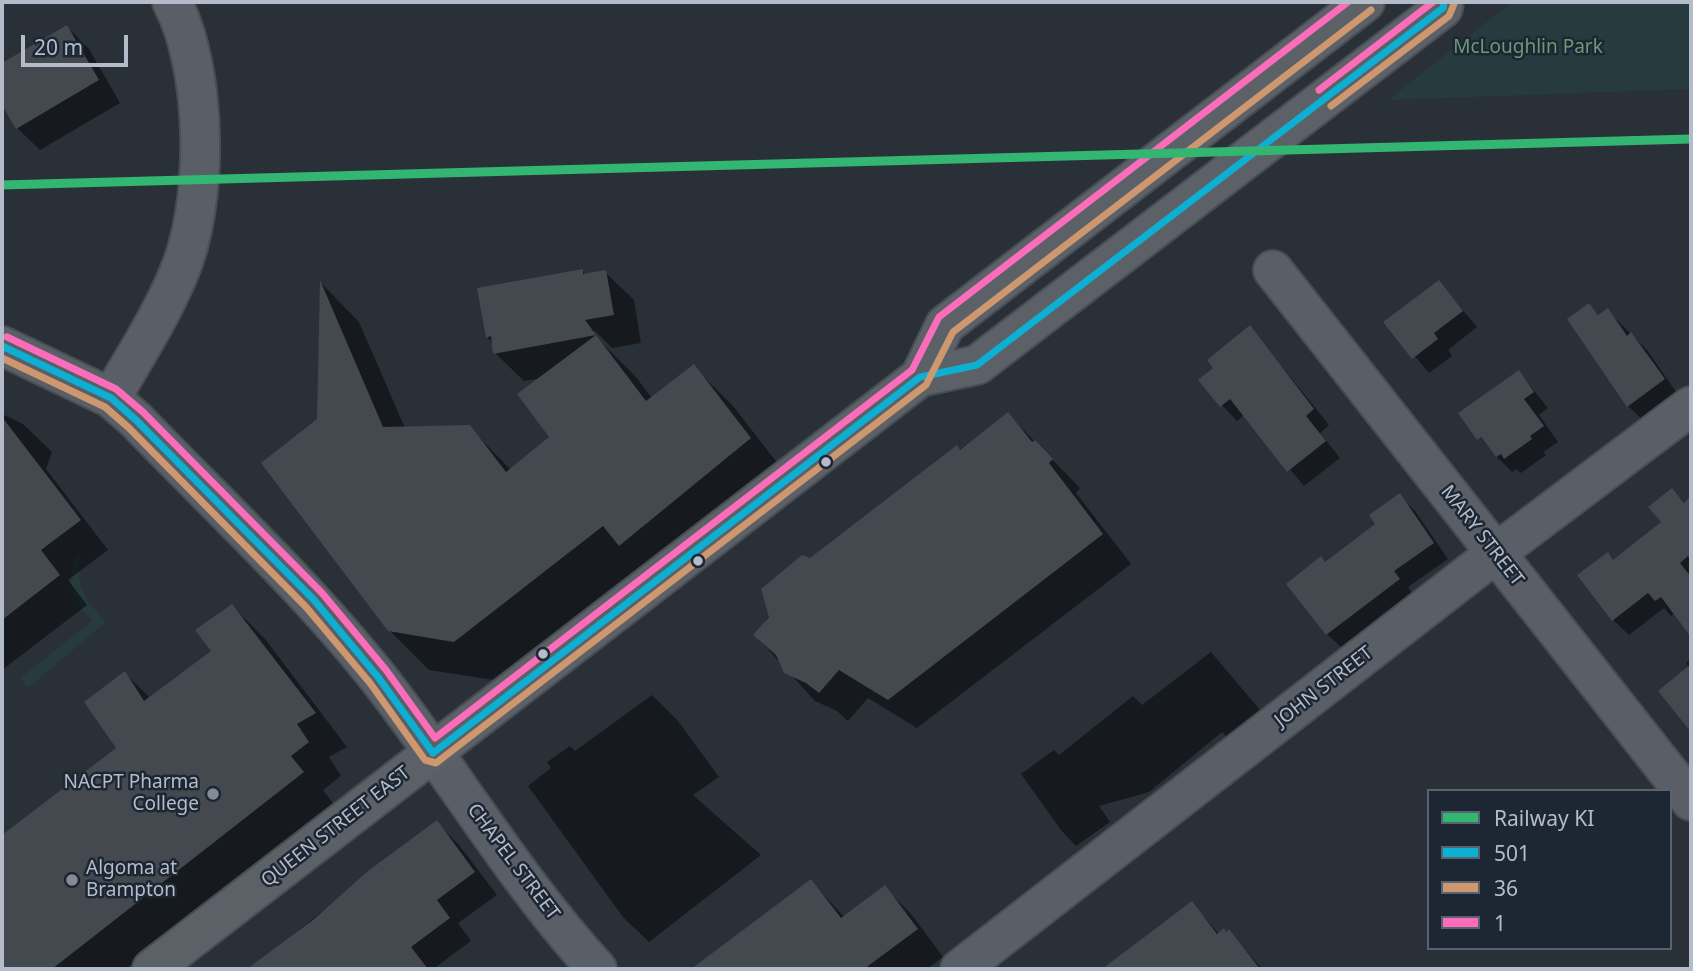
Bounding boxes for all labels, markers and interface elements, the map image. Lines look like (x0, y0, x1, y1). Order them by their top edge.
scale bar (24, 21, 131, 65)
text: 20 m (34, 33, 83, 61)
park label: McLoughlin Park (1453, 37, 1603, 59)
unlabelled marker (819, 455, 833, 469)
street label: MARY STREET (1436, 481, 1528, 591)
unlabelled marker (691, 554, 705, 568)
street label: JOHN STREET (1270, 642, 1378, 732)
unlabelled marker (536, 647, 550, 661)
street label: QUEEN STREET EAST (257, 762, 415, 892)
place label: NACPT Pharma College (64, 772, 199, 816)
marker: NACPT Pharma College (205, 786, 221, 802)
legend (1427, 789, 1672, 950)
street label: CHAPEL STREET (462, 799, 564, 925)
text: Railway KI (1494, 804, 1594, 832)
text: 501 (1494, 839, 1530, 867)
place label: Algoma at Brampton (86, 858, 177, 902)
marker: Algoma at Brampton (64, 872, 80, 888)
text: 36 (1494, 874, 1518, 902)
text: 1 (1494, 909, 1506, 937)

